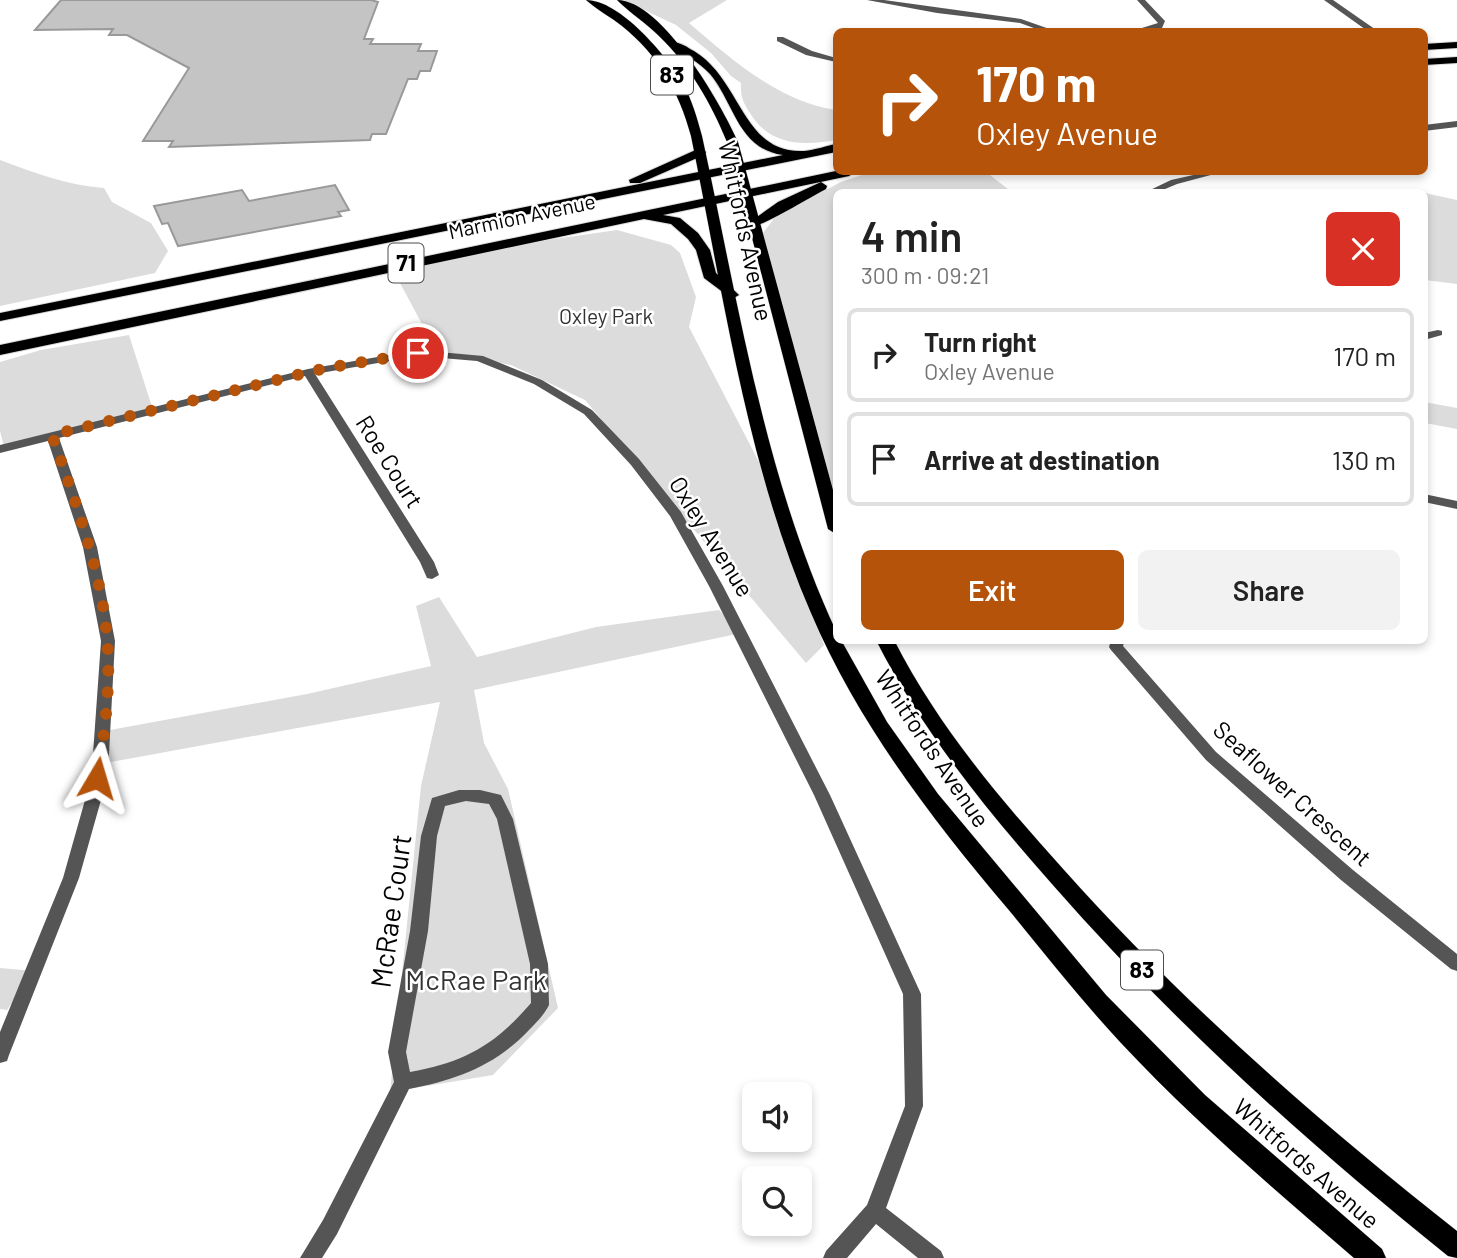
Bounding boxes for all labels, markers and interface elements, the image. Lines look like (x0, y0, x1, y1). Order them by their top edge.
text: 170 m (976, 53, 1096, 112)
road number: 83 (651, 55, 693, 94)
icon: right (861, 56, 952, 147)
text: Oxley Avenue (976, 113, 1158, 151)
street label: Whitfords Avenue (713, 138, 780, 324)
street label: Marmion Avenue (446, 188, 598, 243)
text: 4 min (861, 210, 962, 260)
button: close (1326, 212, 1400, 286)
road number: 71 (388, 244, 424, 282)
text: 300 m · 09:21 (861, 261, 989, 289)
park label: Oxley Park (559, 303, 653, 328)
pin (388, 323, 448, 383)
text: Turn right (924, 326, 1037, 357)
icon: arrive (399, 334, 437, 372)
icon: right (865, 336, 903, 374)
text: 170 m (1333, 340, 1396, 371)
text: Oxley Avenue (924, 357, 1055, 385)
street label: Roe Court (351, 410, 430, 513)
icon: arrive (865, 440, 903, 478)
text: Arrive at destination (924, 444, 1160, 475)
text: 130 m (1332, 444, 1396, 475)
street label: Oxley Avenue (664, 471, 761, 602)
button: Exit (861, 550, 1124, 630)
button: Share (1138, 550, 1400, 630)
street label: Whitfords Avenue (870, 664, 997, 832)
street label: Seaflower Crescent (1208, 714, 1378, 872)
position arrow (60, 741, 134, 815)
street label: McRae Court (362, 832, 418, 990)
road number: 83 (1121, 951, 1163, 990)
park label: McRae Park (405, 962, 547, 996)
map controls (742, 1082, 812, 1236)
button: sound (742, 1082, 812, 1152)
street label: Whitfords Avenue (1228, 1092, 1386, 1234)
button: search (742, 1166, 812, 1236)

